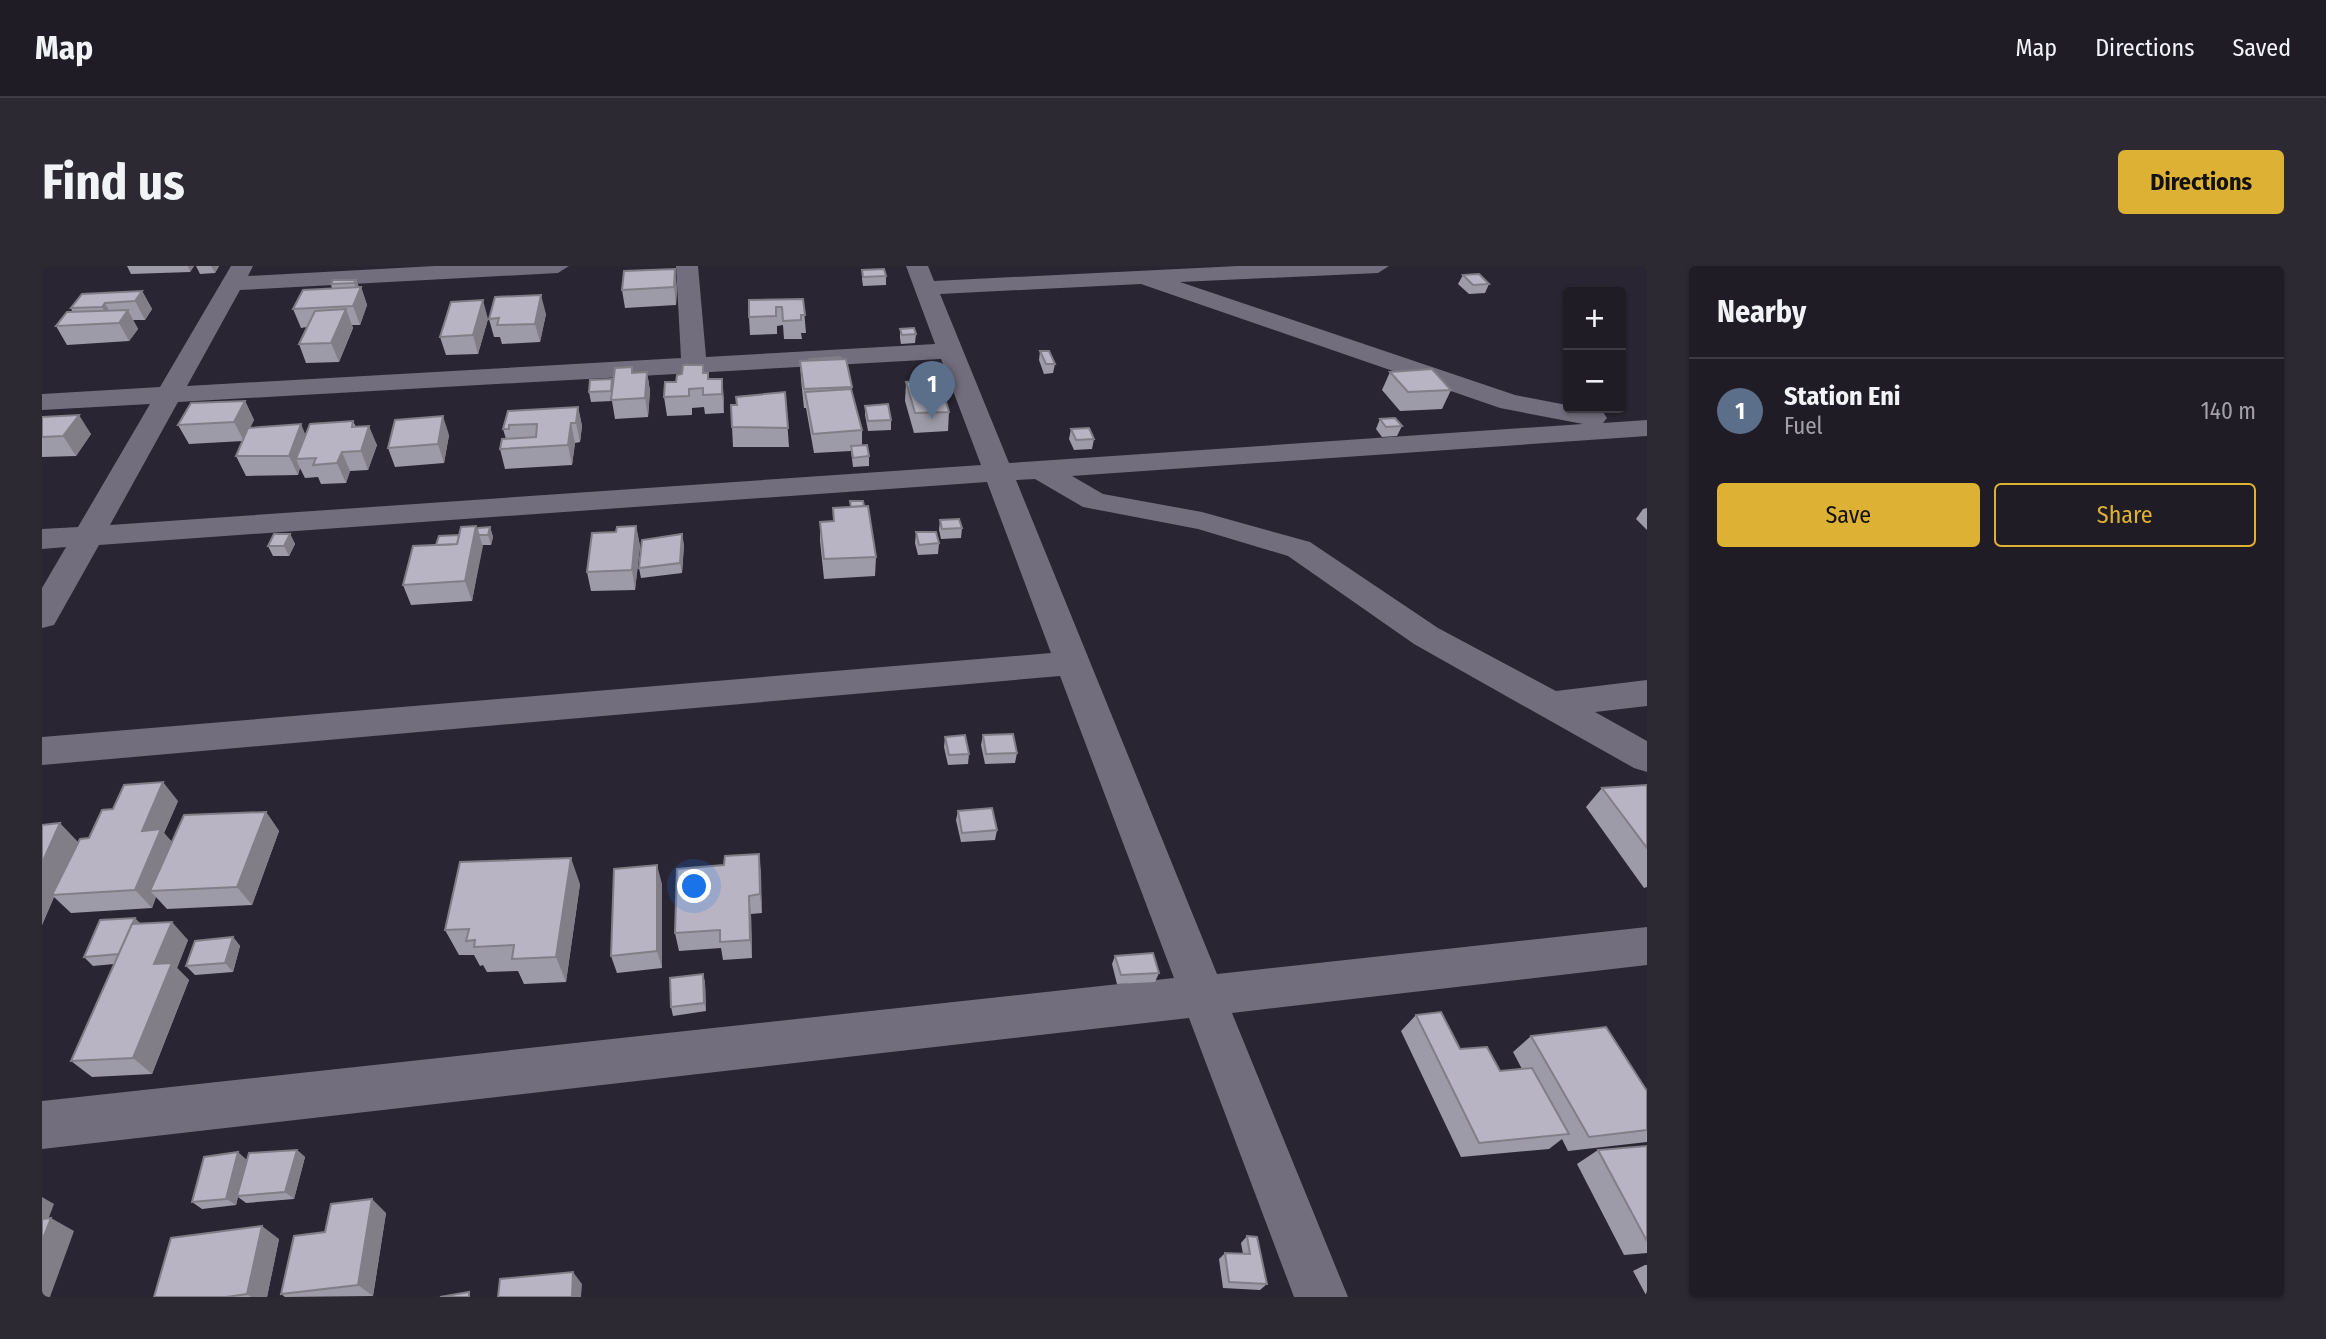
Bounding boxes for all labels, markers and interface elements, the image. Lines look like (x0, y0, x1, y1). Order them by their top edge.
text: Map (35, 28, 93, 68)
text: Map (2016, 34, 2057, 62)
text: Directions (2095, 34, 2194, 62)
text: Saved (2232, 34, 2291, 62)
button: Directions (2118, 150, 2284, 214)
text: Find us (42, 153, 185, 212)
map controls (1563, 287, 1626, 413)
button: + (1563, 287, 1626, 350)
text: Nearby (1717, 294, 1806, 330)
button: − (1563, 350, 1626, 413)
pin: 1 (909, 361, 955, 419)
text: Station Eni (1784, 381, 1901, 412)
text: 1 (1735, 397, 1745, 425)
text: 140 m (2201, 397, 2256, 425)
text: Fuel (1784, 412, 1823, 440)
button: Save (1717, 483, 1980, 547)
button: Share (1994, 483, 2256, 547)
your location (677, 869, 711, 903)

